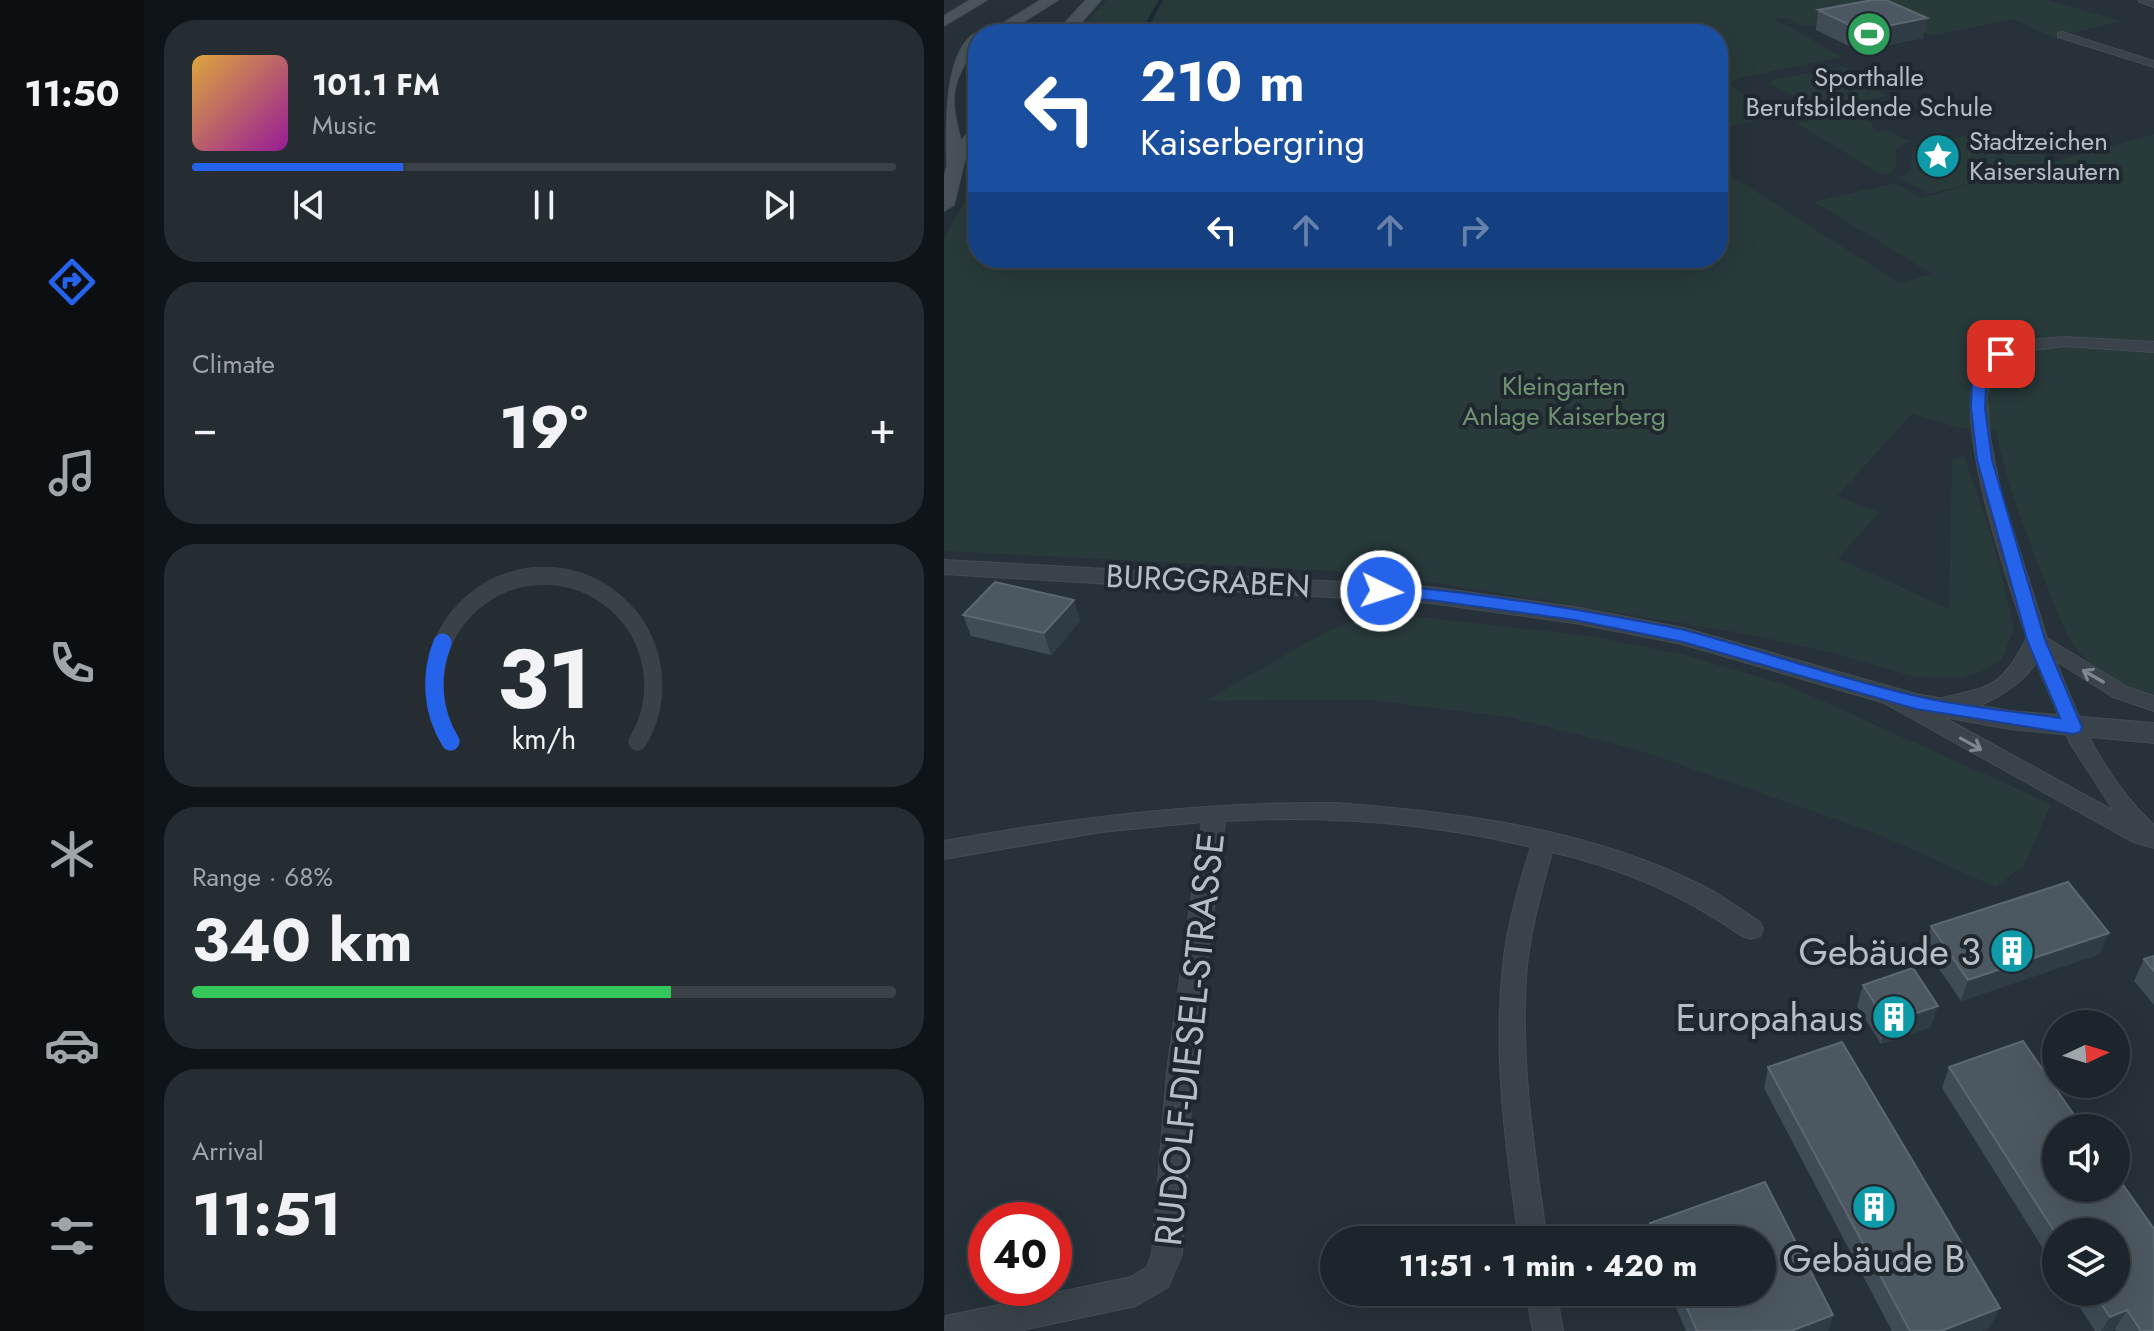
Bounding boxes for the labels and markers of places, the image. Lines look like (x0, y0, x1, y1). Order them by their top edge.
sports icon: Sporthalle Berufsbildende Schule (1845, 10, 1893, 58)
place label: Sporthalle Berufsbildende Schule (1745, 58, 1993, 126)
place label: Stadtzeichen Kaiserslautern (1969, 122, 2121, 190)
place icon: Stadtzeichen Kaiserslautern (1914, 132, 1962, 180)
pin (1967, 320, 2035, 388)
place label: Gebäude 3 (1799, 924, 1981, 979)
building icon: Gebäude 3 (1988, 927, 2036, 975)
place label: Europahaus (1676, 990, 1863, 1045)
building icon: Europahaus (1870, 993, 1918, 1041)
building icon: Gebäude B (1850, 1183, 1898, 1231)
place label: Gebäude B (1783, 1231, 1965, 1286)

